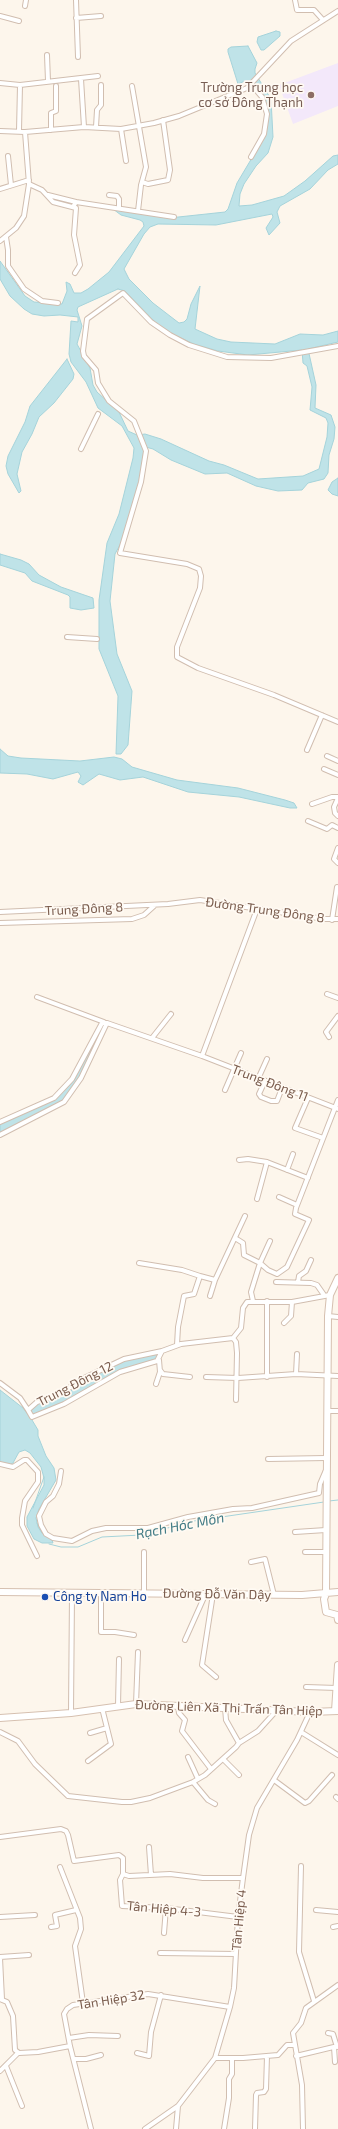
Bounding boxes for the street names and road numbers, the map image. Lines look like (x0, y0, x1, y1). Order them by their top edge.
street label: Đường Trung Đông 8 (204, 894, 326, 926)
street label: Trung Đông 8 (44, 899, 124, 919)
street label: Trung Đông 11 (229, 1061, 311, 1105)
street label: Trung Đông 12 (35, 1358, 115, 1410)
street label: Đường Đỗ Văn Dậy (163, 1585, 271, 1603)
street label: Đường Liên Xã Thị Trấn Tân Hiệp (135, 1697, 323, 1719)
street label: Tân Hiệp 4 (229, 1889, 249, 1951)
street label: Tân Hiệp 4-3 (126, 1898, 202, 1920)
street label: Tân Hiệp 32 (76, 1987, 146, 2013)

